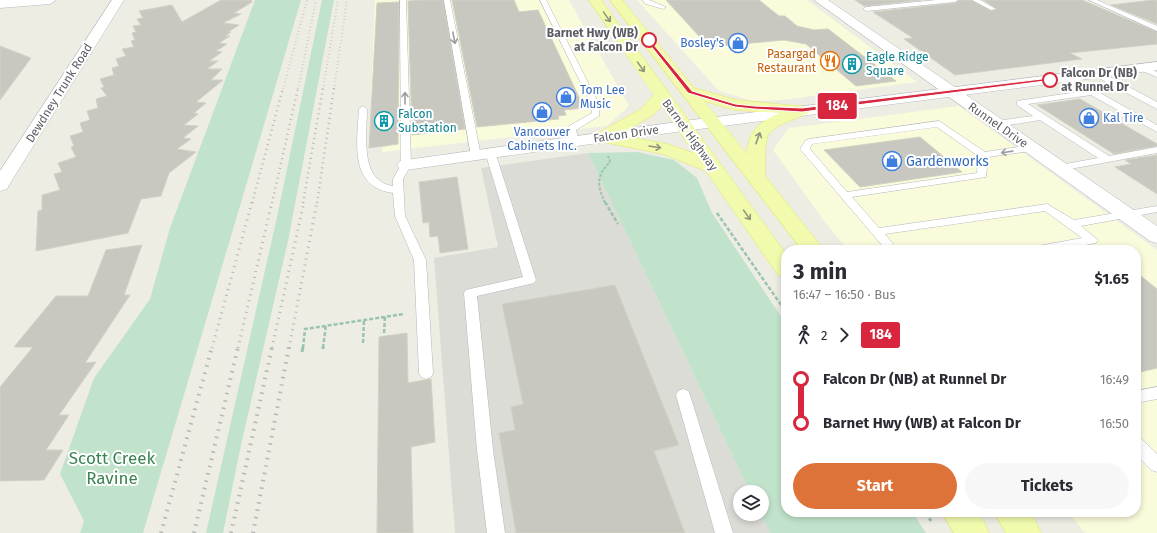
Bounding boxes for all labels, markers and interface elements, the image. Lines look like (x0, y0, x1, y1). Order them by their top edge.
one-way arrow (603, 12, 611, 23)
place label: Barnet Hwy (WB) at Falcon Dr (547, 26, 638, 54)
one-way arrow (451, 31, 459, 44)
marker: Barnet Hwy (WB) at Falcon Dr (641, 32, 657, 48)
shop icon: Bosley's (727, 32, 749, 54)
place label: Bosley's (680, 36, 724, 50)
street label: Dewdney Trunk Road (23, 41, 95, 145)
place label: Pasargad Restaurant (757, 47, 817, 75)
restaurant icon: Pasargad Restaurant (819, 50, 841, 72)
place label: Eagle Ridge Square (866, 50, 929, 78)
building icon: Eagle Ridge Square (841, 53, 863, 75)
one-way arrow (637, 61, 646, 72)
place label: Falcon Dr (NB) at Runnel Dr (1061, 66, 1137, 94)
marker: Falcon Dr (NB) at Runnel Dr (1042, 72, 1058, 88)
place label: Tom Lee Music (580, 83, 625, 111)
shop icon: Tom Lee Music (555, 86, 577, 108)
one-way arrow (401, 92, 409, 105)
line badge: 184 (814, 93, 860, 119)
street label: Barnet Highway (659, 96, 721, 174)
text: 184 (826, 97, 848, 114)
street label: Runnel Drive (965, 99, 1031, 151)
shop icon: Vancouver Cabinets Inc. (531, 101, 553, 123)
place label: Falcon Substation (398, 107, 457, 135)
shop icon: Kal Tire (1078, 107, 1100, 129)
building icon: Falcon Substation (373, 110, 395, 132)
place label: Kal Tire (1103, 111, 1144, 125)
street label: Falcon Drive (592, 122, 660, 146)
place label: Vancouver Cabinets Inc. (507, 125, 577, 153)
one-way arrow (754, 132, 762, 144)
one-way arrow (649, 144, 662, 152)
one-way arrow (1001, 148, 1014, 156)
shop icon: Gardenworks (881, 150, 903, 172)
place label: Gardenworks (906, 153, 989, 170)
one-way arrow (743, 209, 751, 220)
text: 3 min (793, 258, 847, 285)
text: $1.65 (1094, 270, 1129, 288)
text: 16:47 – 16:50 · Bus (793, 287, 896, 302)
icon: walk (793, 324, 815, 346)
icon: forward (833, 324, 855, 346)
text: 184 (869, 326, 892, 343)
text: 2 (821, 328, 827, 343)
text: Falcon Dr (NB) at Runnel Dr (823, 370, 1006, 388)
text: 16:49 (1100, 372, 1129, 387)
text: Barnet Hwy (WB) at Falcon Dr (823, 414, 1021, 432)
text: 16:50 (1100, 416, 1129, 431)
park label: Scott Creek Ravine (69, 448, 155, 489)
button: Start (793, 463, 957, 509)
button: Tickets (965, 463, 1129, 509)
map controls (733, 485, 769, 521)
button: layers (733, 485, 769, 521)

